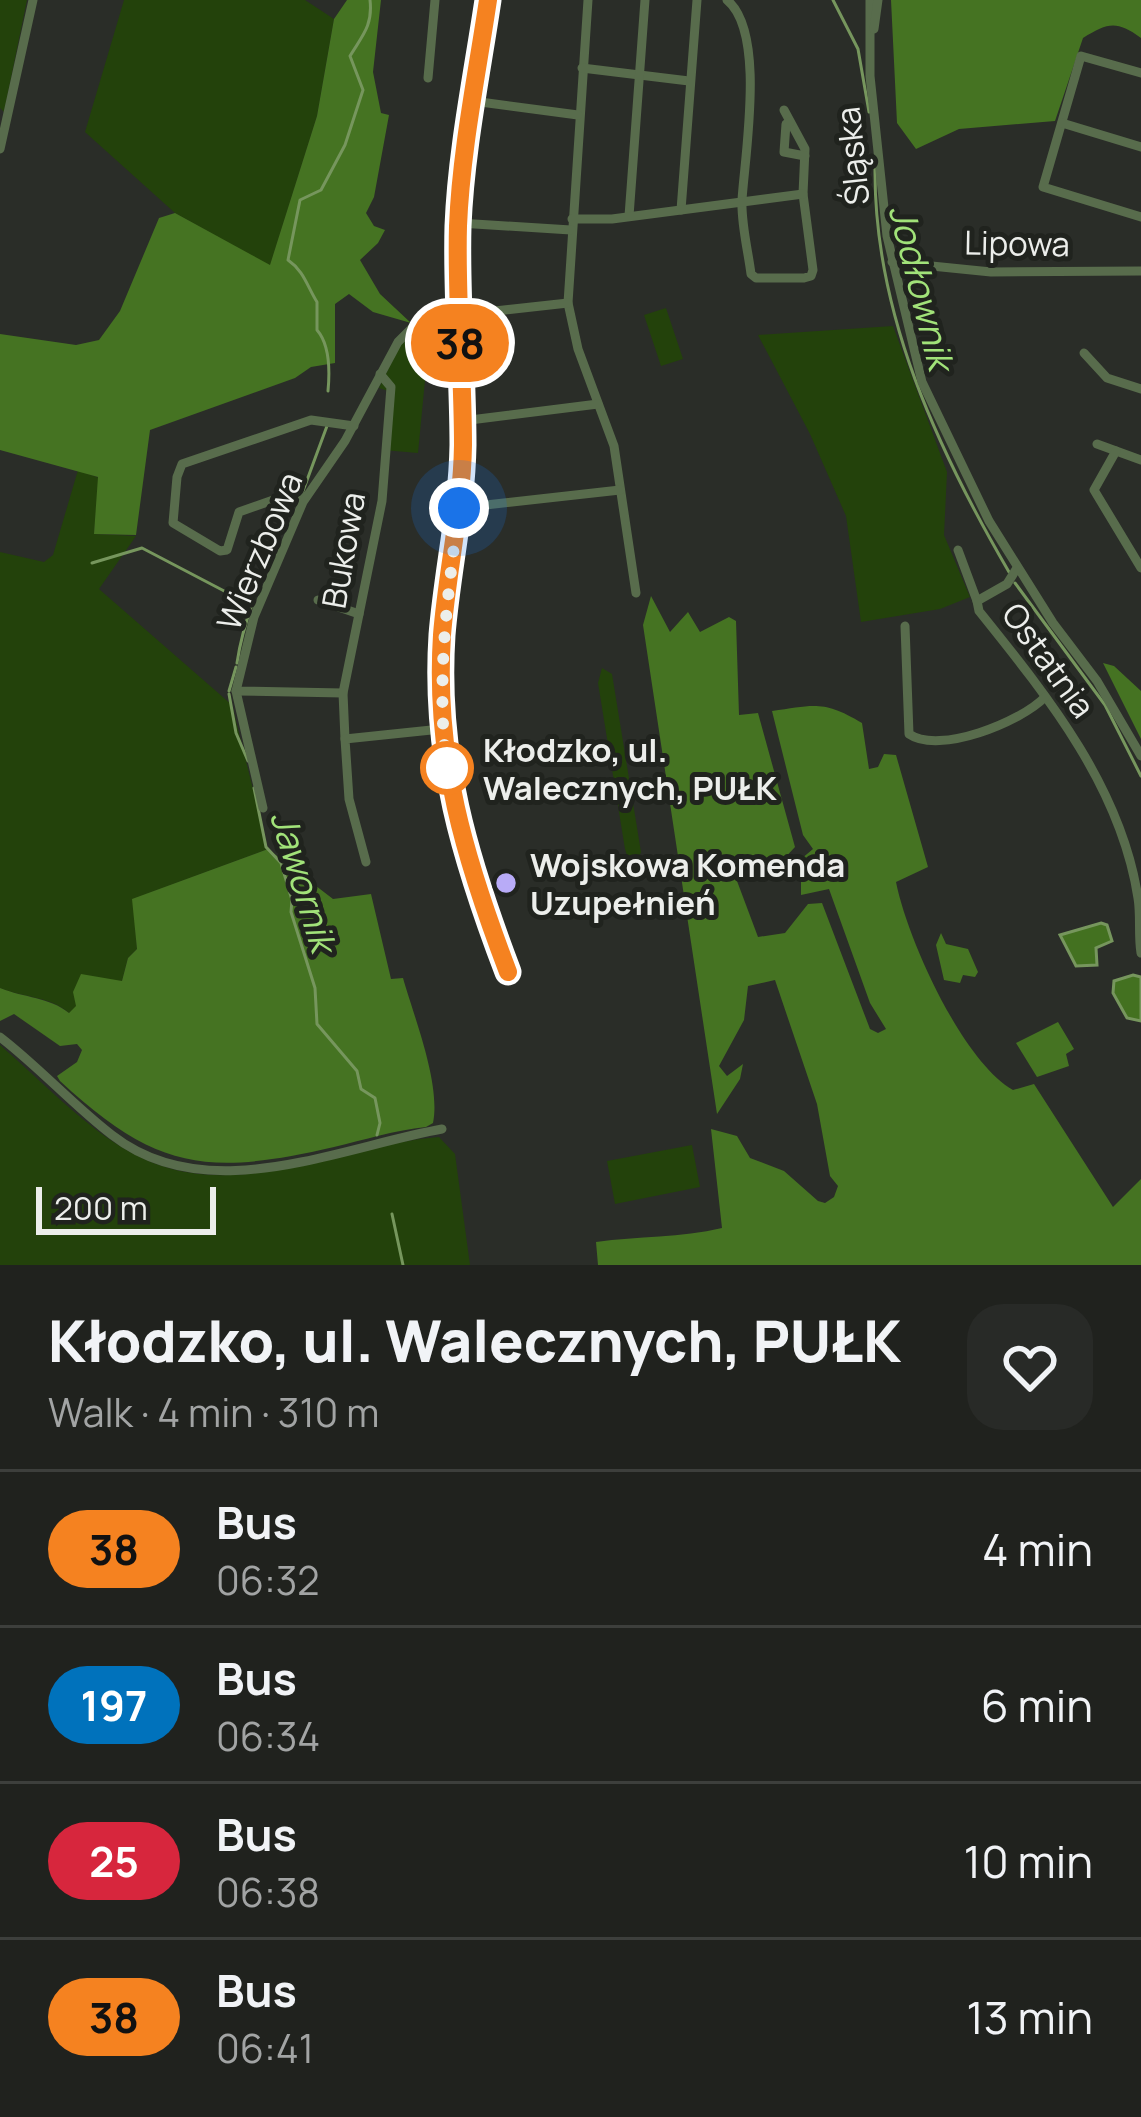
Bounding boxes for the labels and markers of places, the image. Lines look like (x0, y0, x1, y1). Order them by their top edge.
place label: Kłodzko, ul. Walecznych, PUŁK (483, 727, 777, 810)
marker: Kłodzko, ul. Walecznych, PUŁK (422, 743, 472, 793)
place label: Wojskowa Komenda Uzupełnień (530, 842, 845, 925)
marker: Wojskowa Komenda Uzupełnień (493, 870, 519, 896)

